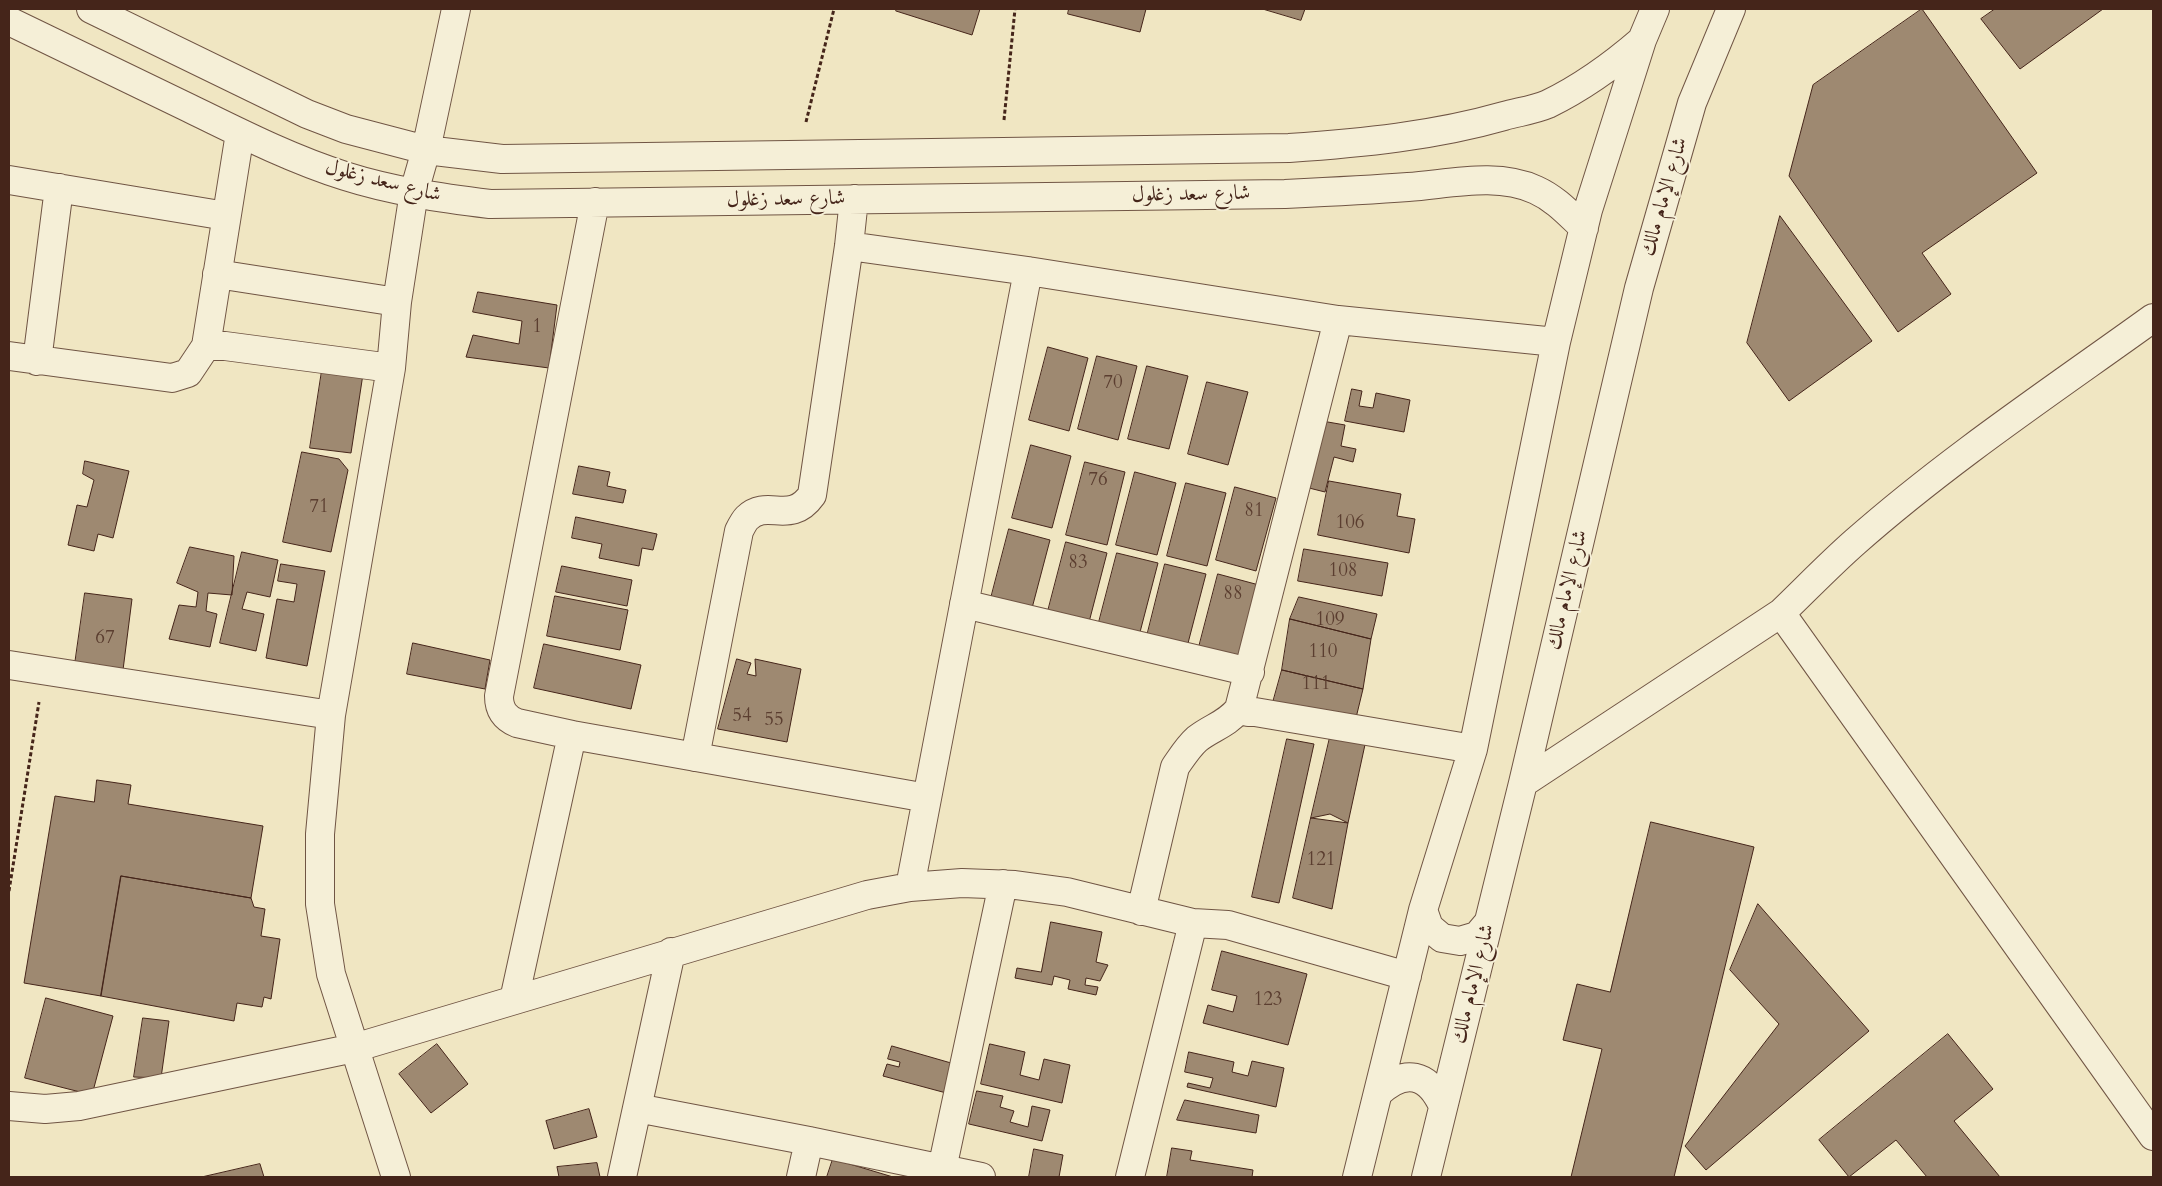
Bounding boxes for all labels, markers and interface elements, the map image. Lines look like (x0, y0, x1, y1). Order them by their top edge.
street label: شارع الإمام مالك (1636, 135, 1694, 259)
street label: شارع سعد زغلول (322, 155, 444, 209)
street label: شارع سعد زغلول (1132, 181, 1250, 209)
street label: شارع سعد زغلول (727, 186, 845, 214)
house number: 1 (532, 317, 542, 339)
house number: 70 (1103, 373, 1123, 395)
house number: 76 (1088, 470, 1108, 492)
house number: 71 (309, 497, 329, 519)
house number: 81 (1244, 501, 1264, 523)
house number: 106 (1335, 513, 1365, 535)
street label: شارع الإمام مالك (1542, 528, 1594, 652)
house number: 83 (1068, 553, 1088, 575)
house number: 108 (1328, 561, 1358, 583)
house number: 88 (1223, 584, 1243, 606)
house number: 109 (1315, 610, 1345, 632)
house number: 67 (95, 628, 115, 650)
house number: 110 (1308, 642, 1338, 664)
house number: 111 (1301, 674, 1331, 696)
house number: 54 (732, 706, 752, 728)
house number: 55 (764, 710, 784, 732)
house number: 121 (1306, 850, 1336, 872)
street label: شارع الإمام مالك (1447, 922, 1501, 1046)
house number: 123 (1253, 990, 1283, 1012)

